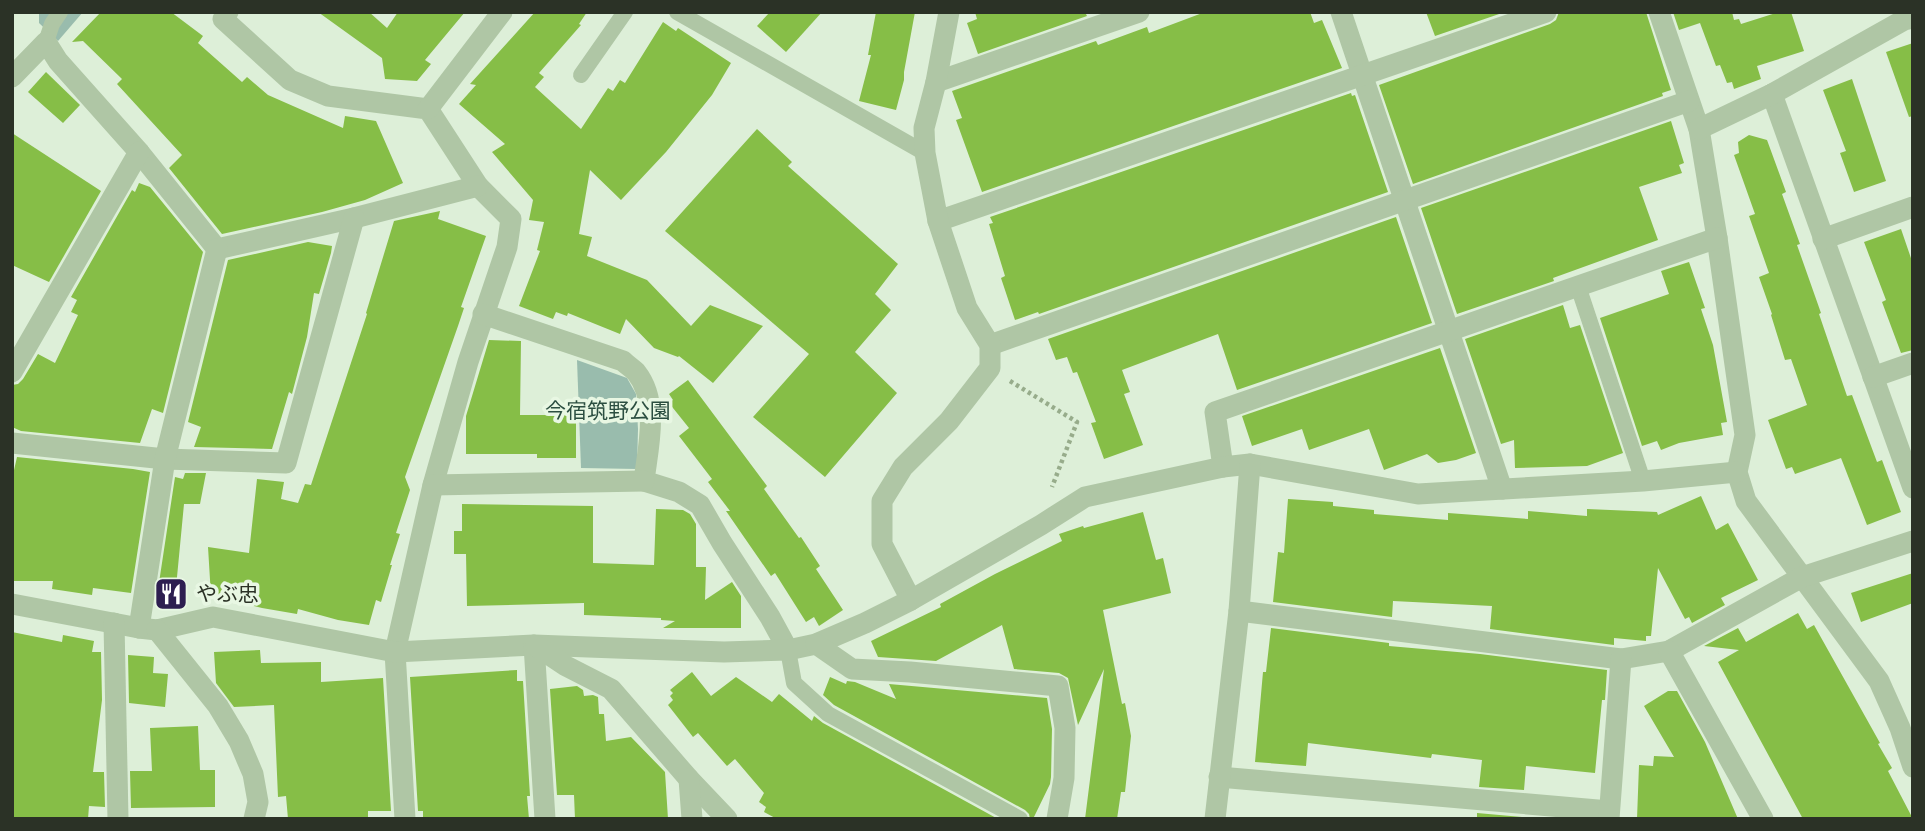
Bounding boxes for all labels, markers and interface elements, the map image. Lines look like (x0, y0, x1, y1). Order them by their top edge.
park label: 今宿筑野公園 (545, 399, 671, 424)
restaurant icon: やぶ忠 (152, 575, 190, 613)
place label: やぶ忠 (196, 582, 259, 607)

